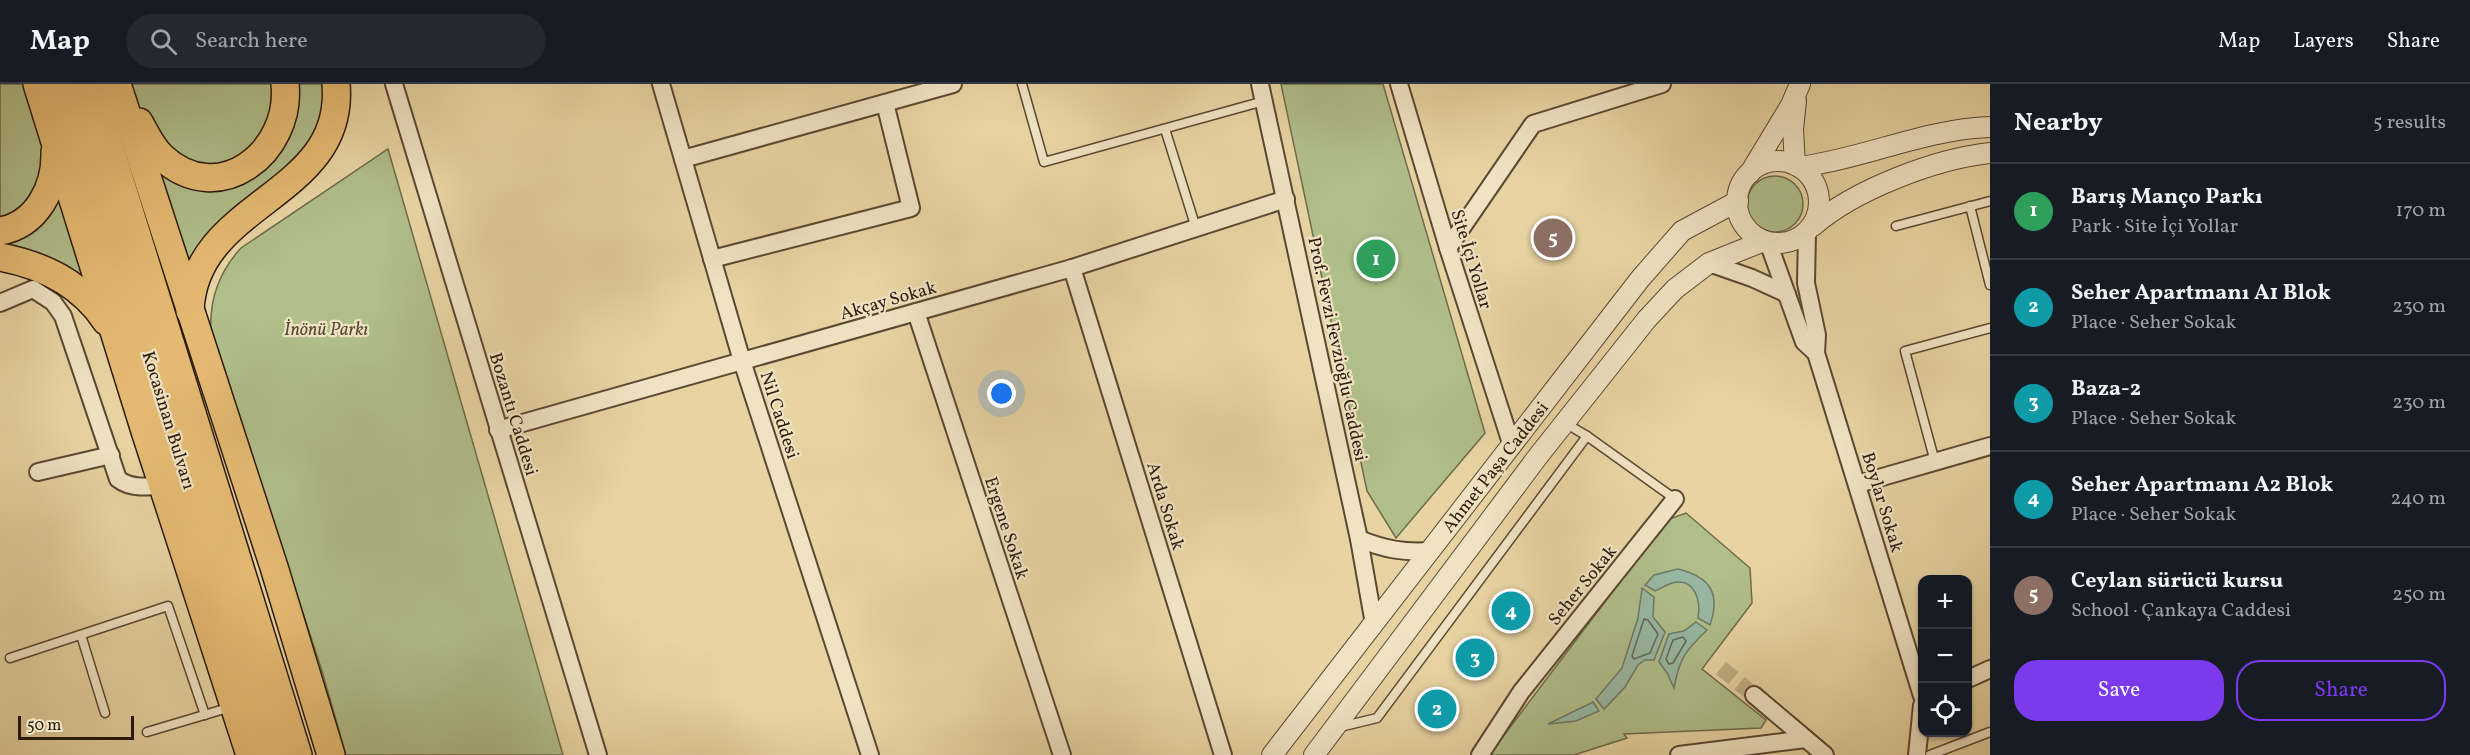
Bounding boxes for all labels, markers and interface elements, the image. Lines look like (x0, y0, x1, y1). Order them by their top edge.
search box (126, 14, 546, 68)
text: Map (30, 22, 90, 61)
icon: search (147, 25, 180, 58)
text: Search here (195, 26, 308, 57)
text: Map (2218, 27, 2260, 56)
text: Layers (2293, 27, 2354, 56)
text: Share (2387, 27, 2440, 56)
text: Nearby (2014, 105, 2103, 141)
text: 5 results (2373, 109, 2446, 137)
text: Barış Manço Parkı (2071, 182, 2263, 213)
text: 1 (2029, 197, 2038, 225)
text: 170 m (2396, 197, 2446, 225)
street label: Site İçi Yollar (1444, 207, 1498, 313)
text: Park · Site İçi Yollar (2071, 213, 2238, 241)
pin: 5 (1534, 216, 1572, 260)
street label: Prof. Fevzi Fevzioğlu Caddesi (1301, 235, 1373, 464)
pin: 1 (1356, 236, 1396, 282)
street label: Akçay Sokak (837, 276, 940, 327)
text: Seher Apartmanı A1 Blok (2071, 278, 2331, 309)
text: 2 (2028, 293, 2039, 321)
text: 230 m (2392, 293, 2446, 321)
text: Place · Seher Sokak (2071, 309, 2236, 337)
park label: İnönü Parkı (284, 318, 368, 343)
street label: Kocasinan Bulvarı (135, 348, 200, 493)
street label: Bozantı Caddesi (482, 350, 543, 479)
street label: Nil Caddesi (753, 369, 804, 462)
text: Baza-2 (2071, 374, 2141, 405)
your location (987, 379, 1016, 408)
text: 3 (2028, 389, 2039, 417)
text: 230 m (2392, 389, 2446, 417)
street label: Ahmet Paşa Caddesi (1437, 397, 1555, 539)
text: Place · Seher Sokak (2071, 405, 2236, 433)
street label: Boylar Sokak (1854, 449, 1909, 556)
street label: Arda Sokak (1139, 459, 1190, 554)
text: Seher Apartmanı A2 Blok (2071, 470, 2333, 501)
street label: Ergene Sokak (977, 474, 1034, 583)
text: 4 (2027, 485, 2040, 513)
text: 240 m (2391, 485, 2446, 513)
text: Place · Seher Sokak (2071, 501, 2236, 529)
street label: Seher Sokak (1543, 540, 1623, 631)
text: Ceylan sürücü kursu (2071, 566, 2283, 597)
map controls (1918, 575, 1972, 737)
button: + (1918, 575, 1972, 629)
text: 5 (2029, 581, 2038, 609)
text: 250 m (2392, 581, 2446, 609)
pin: 4 (1492, 588, 1530, 634)
text: School · Çankaya Caddesi (2071, 597, 2291, 625)
button: − (1918, 629, 1972, 683)
pin: 3 (1456, 636, 1494, 680)
button: Save (2014, 660, 2224, 721)
button: Share (2236, 660, 2446, 721)
button: locate (1918, 683, 1972, 737)
pin: 2 (1418, 686, 1456, 732)
scale bar (18, 713, 134, 740)
text: 50 m (27, 715, 61, 737)

